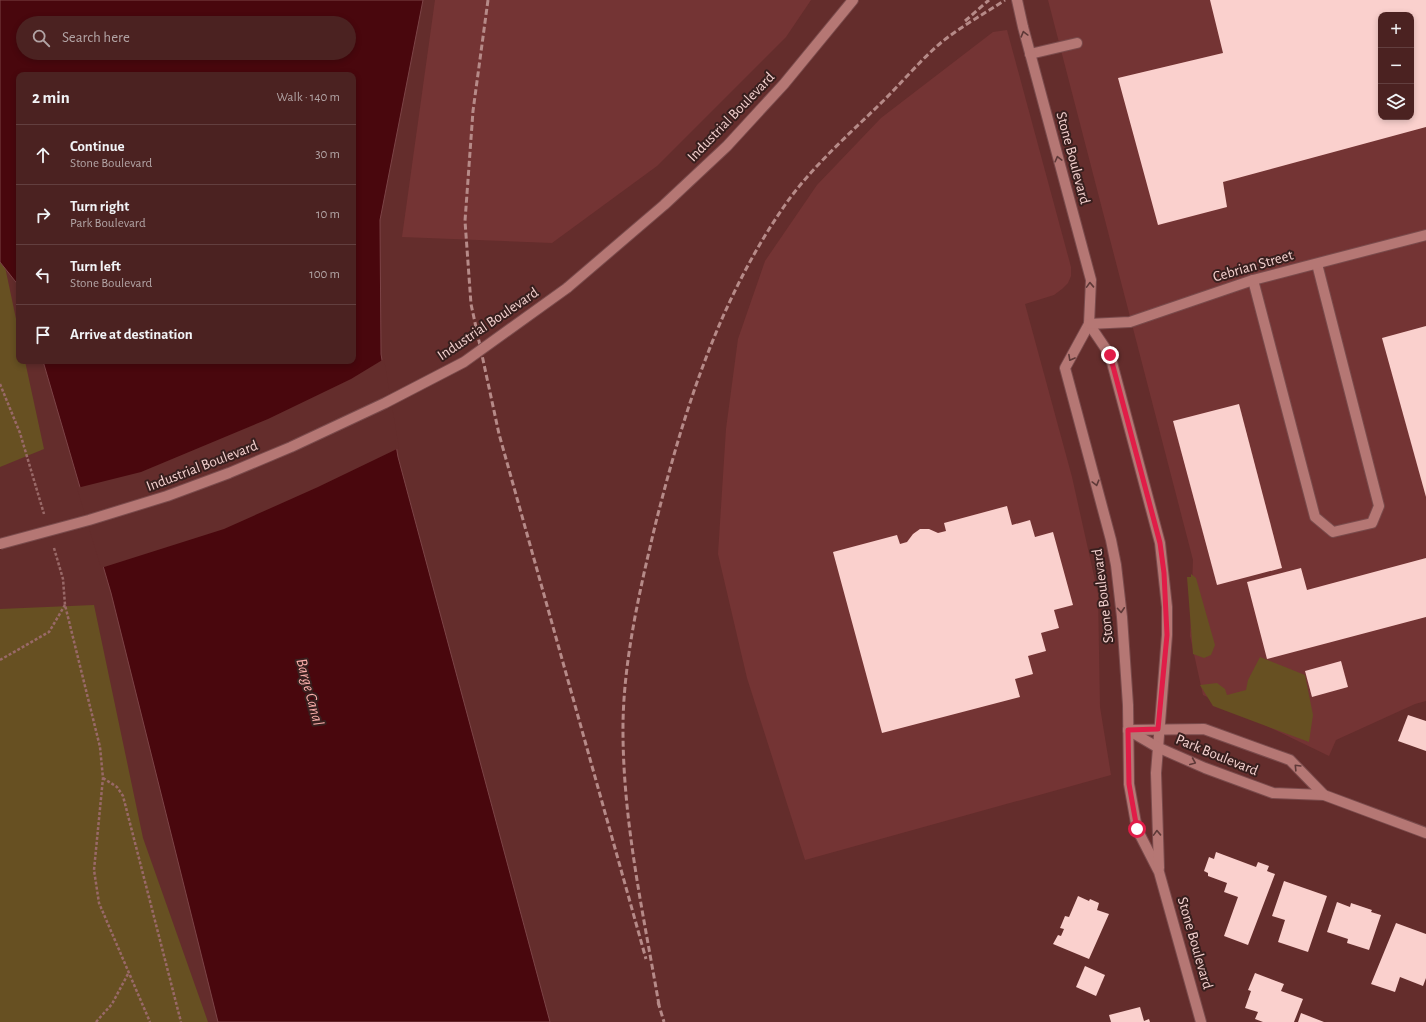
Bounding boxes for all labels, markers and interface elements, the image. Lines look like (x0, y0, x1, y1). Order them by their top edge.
map controls (1378, 12, 1414, 120)
button: + (1378, 12, 1414, 48)
search box (16, 16, 356, 60)
icon: search (30, 27, 52, 49)
text: Search here (62, 30, 130, 45)
one-way arrow (1021, 30, 1029, 37)
button: − (1378, 48, 1414, 84)
street label: Industrial Boulevard (685, 69, 778, 165)
button: layers (1378, 84, 1414, 120)
text: 2 min (32, 89, 70, 106)
text: Walk · 140 m (277, 91, 340, 104)
street label: Stone Boulevard (1053, 110, 1093, 206)
text: Continue (70, 139, 125, 154)
icon: ahead (32, 144, 54, 166)
text: 30 m (315, 148, 340, 161)
one-way arrow (1054, 156, 1062, 162)
text: Stone Boulevard (70, 157, 152, 170)
text: Turn right (70, 199, 129, 214)
icon: right (32, 204, 54, 226)
text: 10 m (316, 208, 340, 221)
text: Park Boulevard (70, 217, 146, 230)
street label: Cebrian Street (1211, 247, 1295, 285)
text: Turn left (70, 259, 121, 274)
icon: left (32, 264, 54, 286)
text: 100 m (309, 268, 340, 281)
text: Stone Boulevard (70, 277, 152, 290)
one-way arrow (1086, 282, 1094, 288)
street label: Industrial Boulevard (435, 285, 541, 363)
icon: arrive (32, 324, 54, 346)
text: Arrive at destination (70, 327, 193, 342)
route end (1101, 346, 1119, 364)
one-way arrow (1068, 354, 1075, 361)
street label: Industrial Boulevard (144, 438, 260, 494)
one-way arrow (1091, 479, 1099, 486)
street label: Stone Boulevard (1090, 548, 1116, 644)
one-way arrow (1116, 607, 1125, 613)
water label: Barge Canal (293, 657, 327, 727)
street label: Park Boulevard (1174, 732, 1261, 778)
one-way arrow (1189, 758, 1196, 766)
one-way arrow (1294, 764, 1302, 772)
route start (1128, 820, 1146, 838)
one-way arrow (1153, 830, 1162, 836)
street label: Stone Boulevard (1175, 895, 1215, 991)

